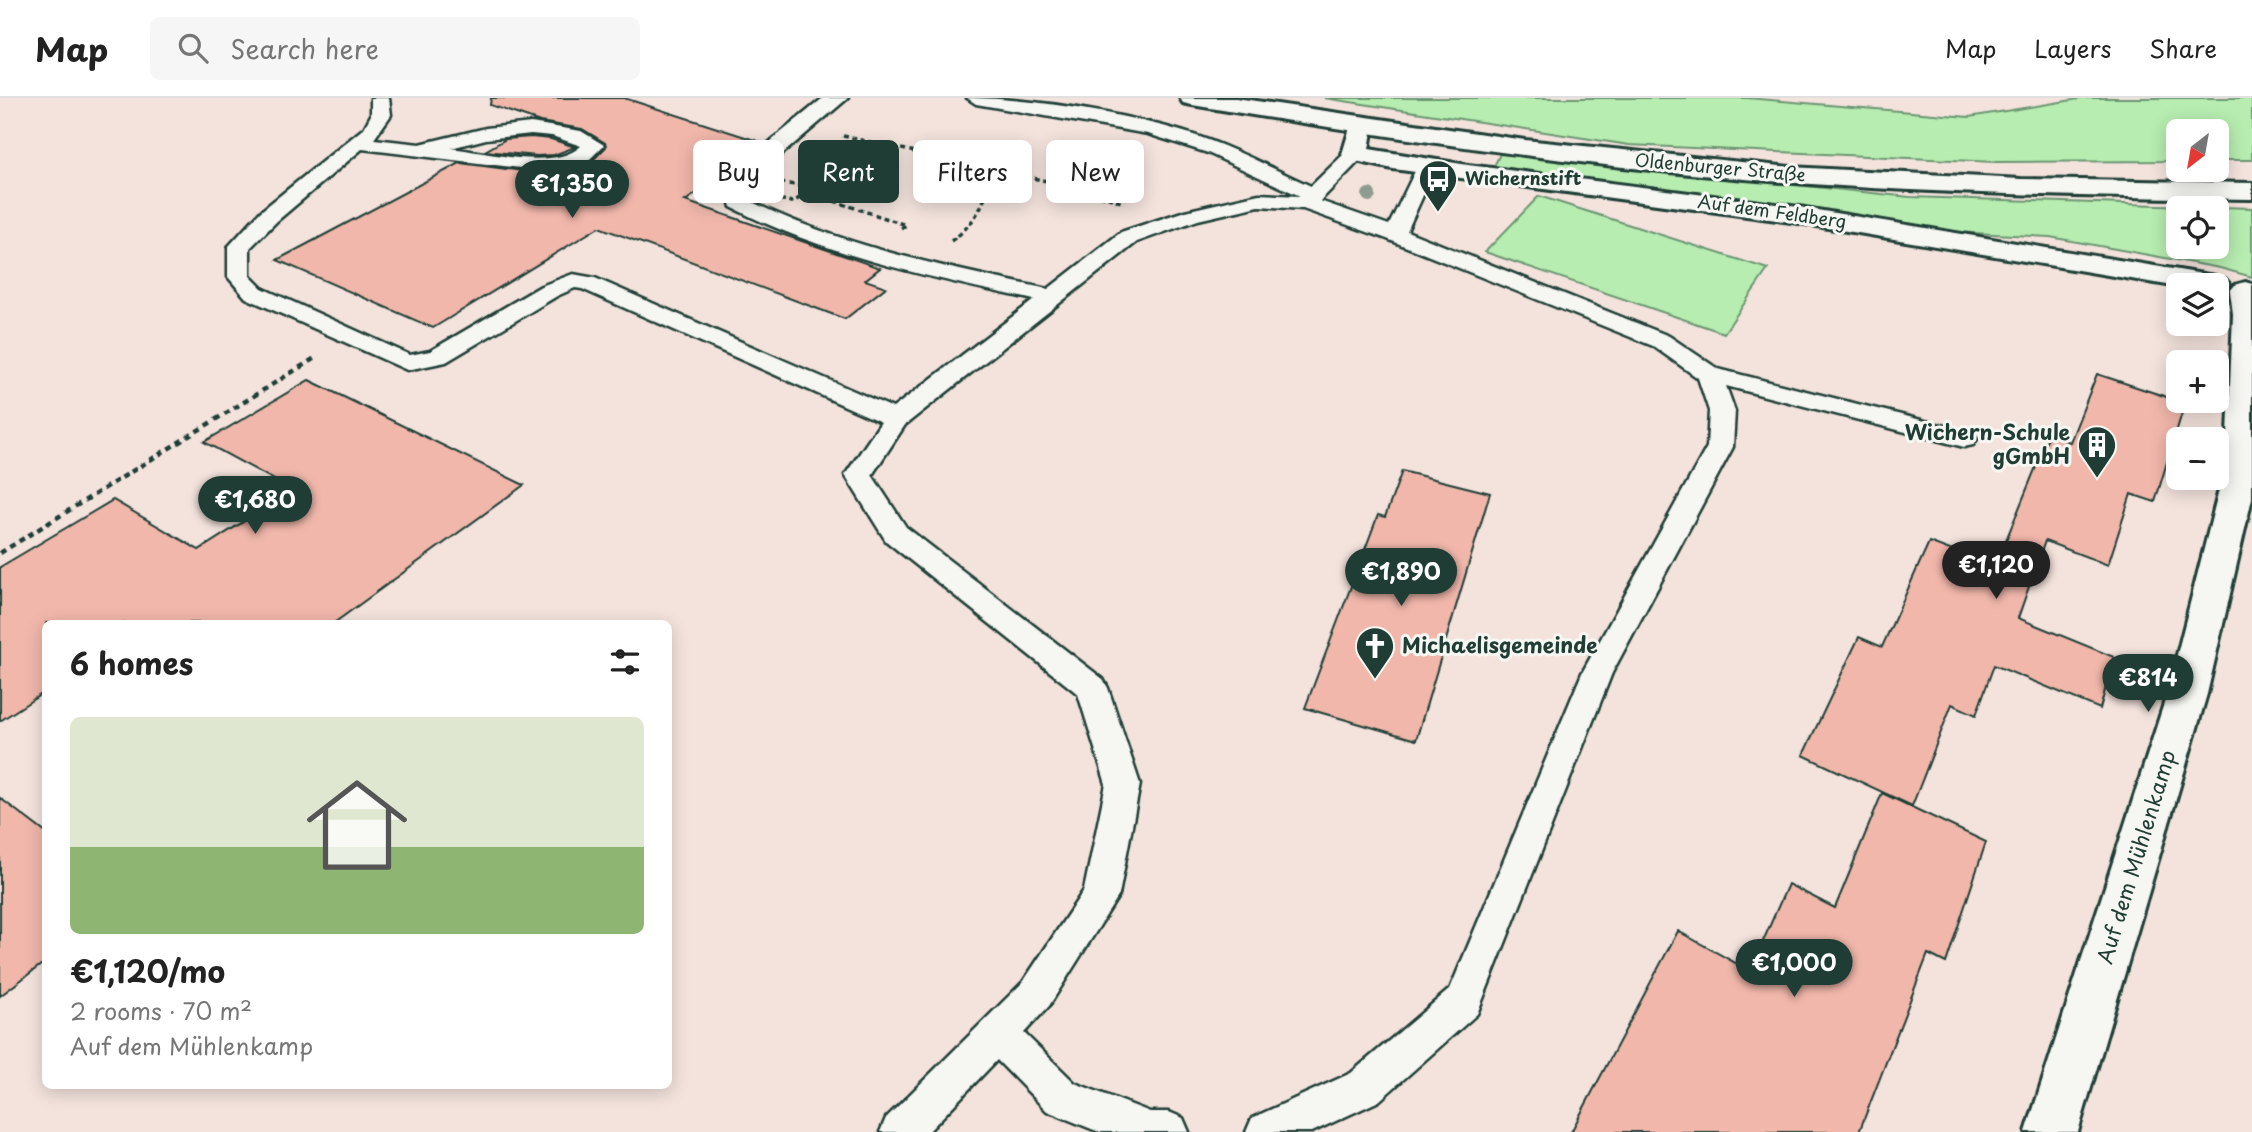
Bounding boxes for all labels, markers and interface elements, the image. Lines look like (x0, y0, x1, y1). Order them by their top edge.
search box (150, 17, 640, 80)
text: Map (35, 23, 108, 73)
icon: search (174, 29, 212, 67)
text: Search here (230, 29, 379, 68)
text: Map (1945, 30, 1996, 66)
text: Layers (2034, 30, 2111, 66)
text: Share (2149, 30, 2217, 66)
north arrow (2166, 119, 2230, 182)
map controls (2166, 119, 2229, 490)
chip: Buy (693, 140, 784, 203)
chip: Rent (798, 140, 899, 203)
chip: Filters (913, 140, 1032, 203)
chip: New (1046, 140, 1144, 203)
street label: Oldenburger Straße (1634, 146, 1807, 187)
bus stop icon: Wichernstift (1417, 158, 1459, 213)
pin: €1,350 (515, 160, 629, 220)
place label: Wichernstift (1465, 164, 1582, 191)
text: €1,350 (531, 165, 613, 200)
street label: Auf dem Feldberg (1696, 187, 1848, 234)
button: locate (2166, 196, 2229, 259)
button: layers (2166, 273, 2229, 336)
button: + (2166, 350, 2229, 413)
place label: Wichern-Schule gGmbH (1905, 415, 2070, 471)
building icon: Wichern-Schule gGmbH (2076, 424, 2118, 479)
button: − (2166, 427, 2229, 490)
pin: €1,680 (198, 476, 312, 536)
text: €1,680 (214, 481, 296, 516)
pin: €1,120 (1939, 542, 2053, 601)
text: €1,120 (1958, 546, 2034, 581)
pin: €1,890 (1344, 548, 1458, 608)
text: €1,890 (1361, 553, 1441, 588)
church icon: Michaelisgemeinde (1354, 625, 1396, 680)
place label: Michaelisgemeinde (1402, 628, 1598, 660)
text: 6 homes (70, 640, 193, 685)
icon: filters (606, 643, 644, 681)
pin: €814 (2107, 654, 2189, 714)
text: €814 (2118, 659, 2178, 694)
street label: Auf dem Mühlenkamp (2087, 746, 2183, 967)
icon: home (294, 762, 420, 888)
pin: €1,000 (1737, 940, 1851, 999)
text: €1,000 (1752, 944, 1836, 979)
text: €1,120/mo (70, 948, 225, 993)
text: 2 rooms · 70 m² (70, 993, 252, 1028)
text: Auf dem Mühlenkamp (70, 1028, 313, 1063)

